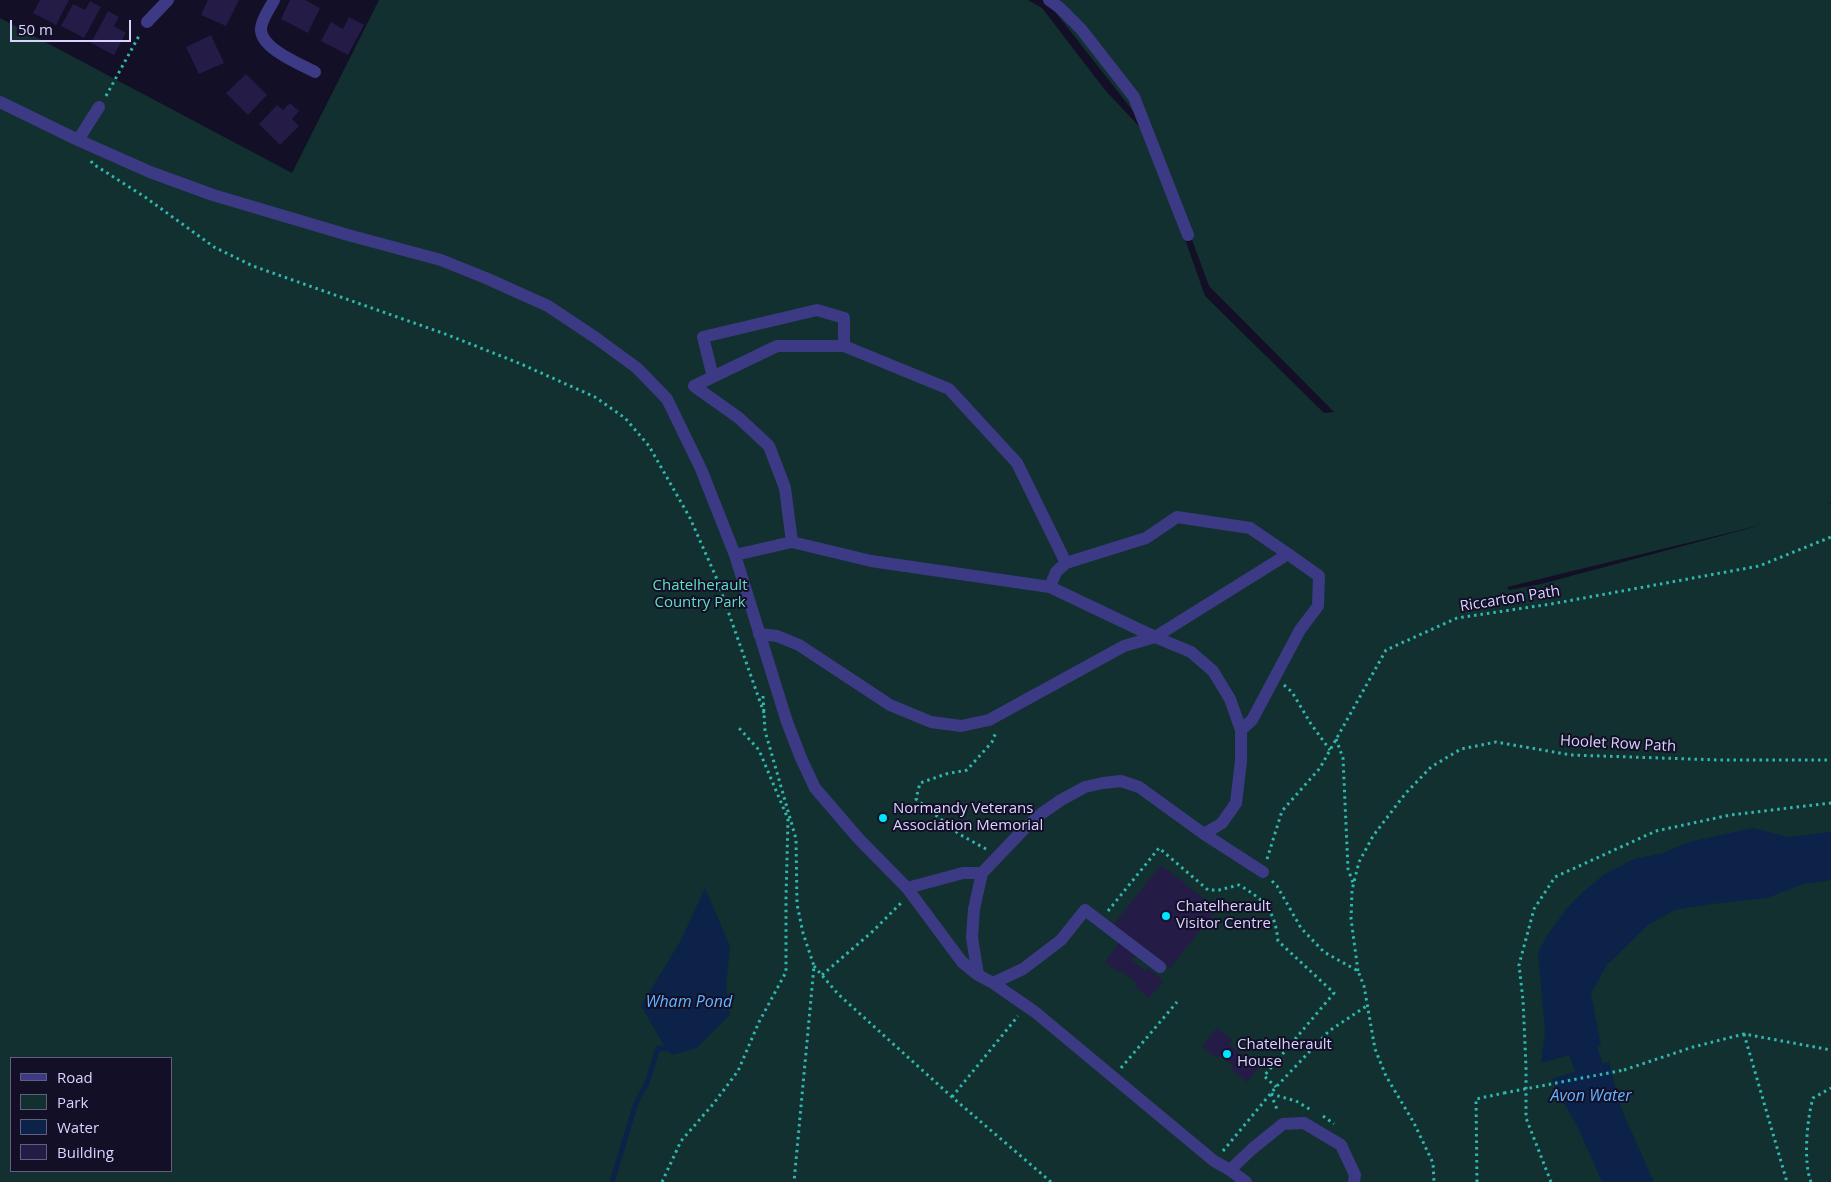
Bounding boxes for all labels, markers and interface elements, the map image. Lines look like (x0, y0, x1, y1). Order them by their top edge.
scale bar (12, 10, 134, 42)
text: 50 m (18, 19, 53, 39)
park label: Chatelherault Country Park (653, 577, 747, 612)
street label: Riccarton Path (1459, 582, 1561, 616)
street label: Hoolet Row Path (1559, 732, 1677, 756)
place label: Normandy Veterans Association Memorial (893, 800, 1043, 835)
marker: Normandy Veterans Association Memorial (877, 812, 889, 824)
place label: Chatelherault Visitor Centre (1176, 898, 1271, 933)
marker: Chatelherault Visitor Centre (1160, 910, 1172, 922)
water label: Wham Pond (646, 992, 732, 1012)
place label: Chatelherault House (1237, 1036, 1332, 1071)
marker: Chatelherault House (1221, 1048, 1233, 1060)
legend (10, 1057, 172, 1172)
text: Road (57, 1067, 93, 1087)
water label: Avon Water (1551, 1086, 1631, 1106)
text: Park (57, 1092, 88, 1112)
text: Water (57, 1117, 99, 1137)
text: Building (57, 1142, 114, 1162)

